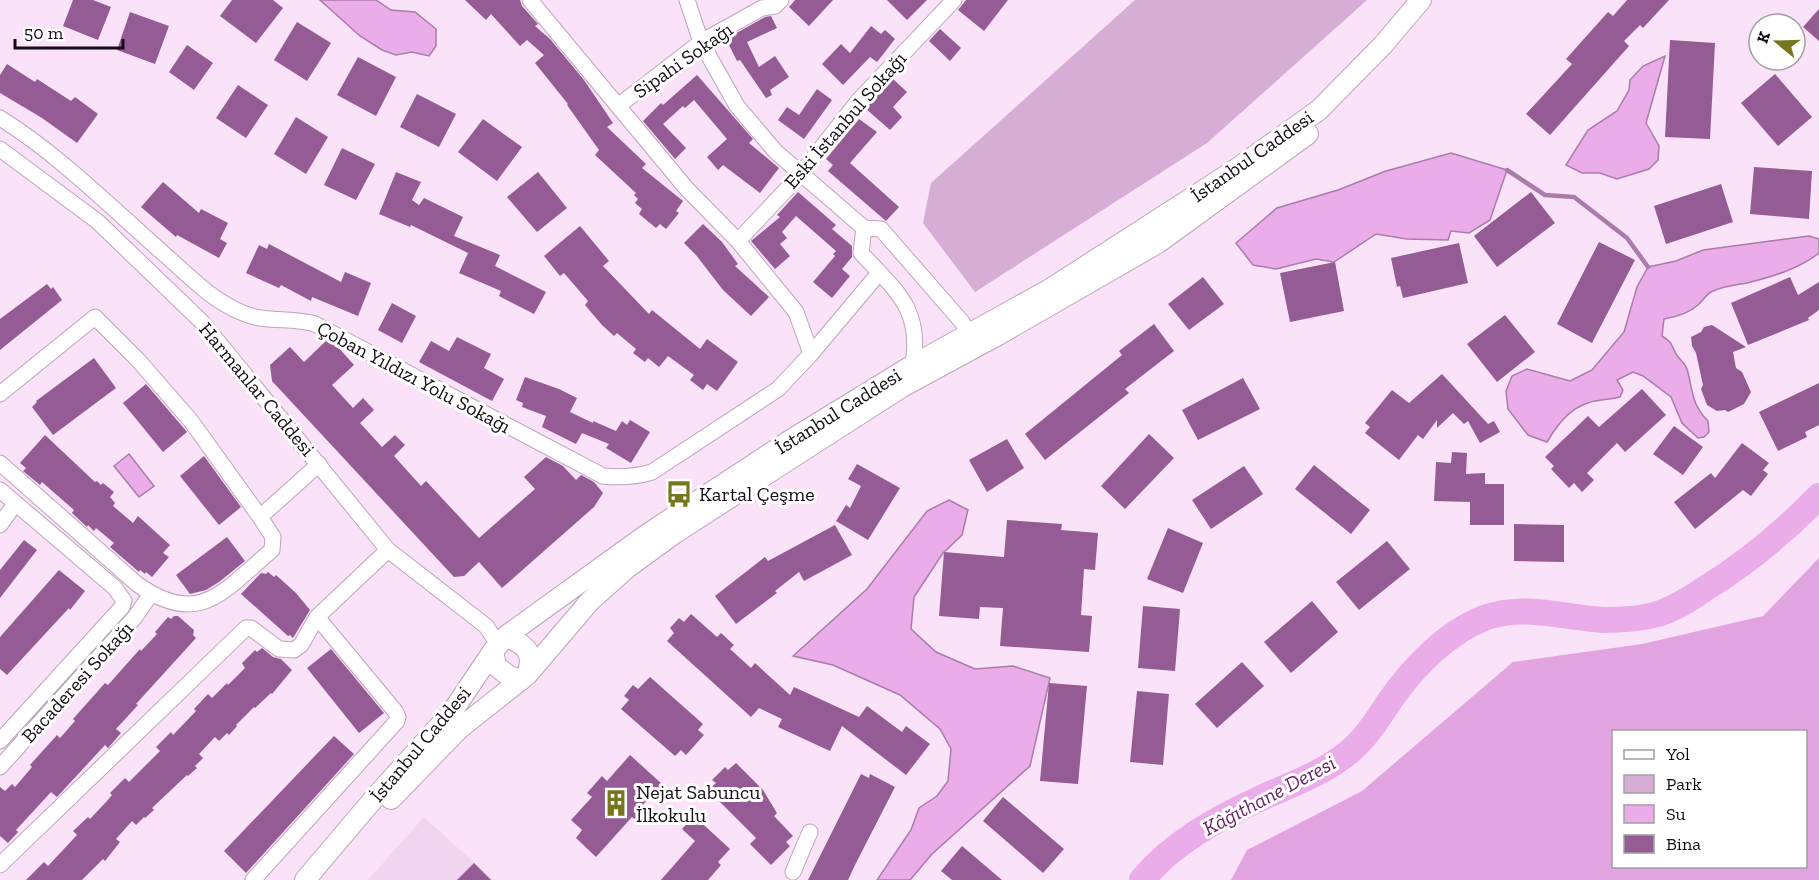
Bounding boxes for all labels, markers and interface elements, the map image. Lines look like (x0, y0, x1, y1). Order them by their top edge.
scale bar (15, 12, 123, 50)
north arrow (1747, 12, 1807, 72)
street label: Sipahi Sokağı (629, 17, 738, 103)
text: 50 m (24, 22, 64, 44)
text: K (1753, 29, 1774, 45)
street label: Eski İstanbul Sokağı (779, 46, 911, 194)
street label: İstanbul Caddesi (1186, 105, 1318, 207)
street label: Çoban Yıldızı Yolu Sokağı (313, 316, 515, 438)
street label: Harmanlar Caddesi (194, 317, 320, 461)
street label: İstanbul Caddesi (771, 363, 906, 459)
bus stop icon: Kartal Çeşme (664, 479, 694, 509)
place label: Kartal Çeşme (699, 482, 815, 506)
street label: Bacaderesi Sokağı (16, 616, 138, 748)
street label: İstanbul Caddesi (365, 681, 476, 807)
legend (1612, 730, 1807, 868)
text: Yol (1665, 743, 1690, 765)
water label: Kâğıthane Deresi (1198, 750, 1340, 840)
text: Park (1666, 773, 1702, 795)
place label: Nejat Sabuncu İlkokulu (636, 780, 761, 827)
building icon: Nejat Sabuncu İlkokulu (601, 788, 631, 818)
text: Su (1666, 803, 1686, 825)
text: Bina (1666, 833, 1701, 855)

